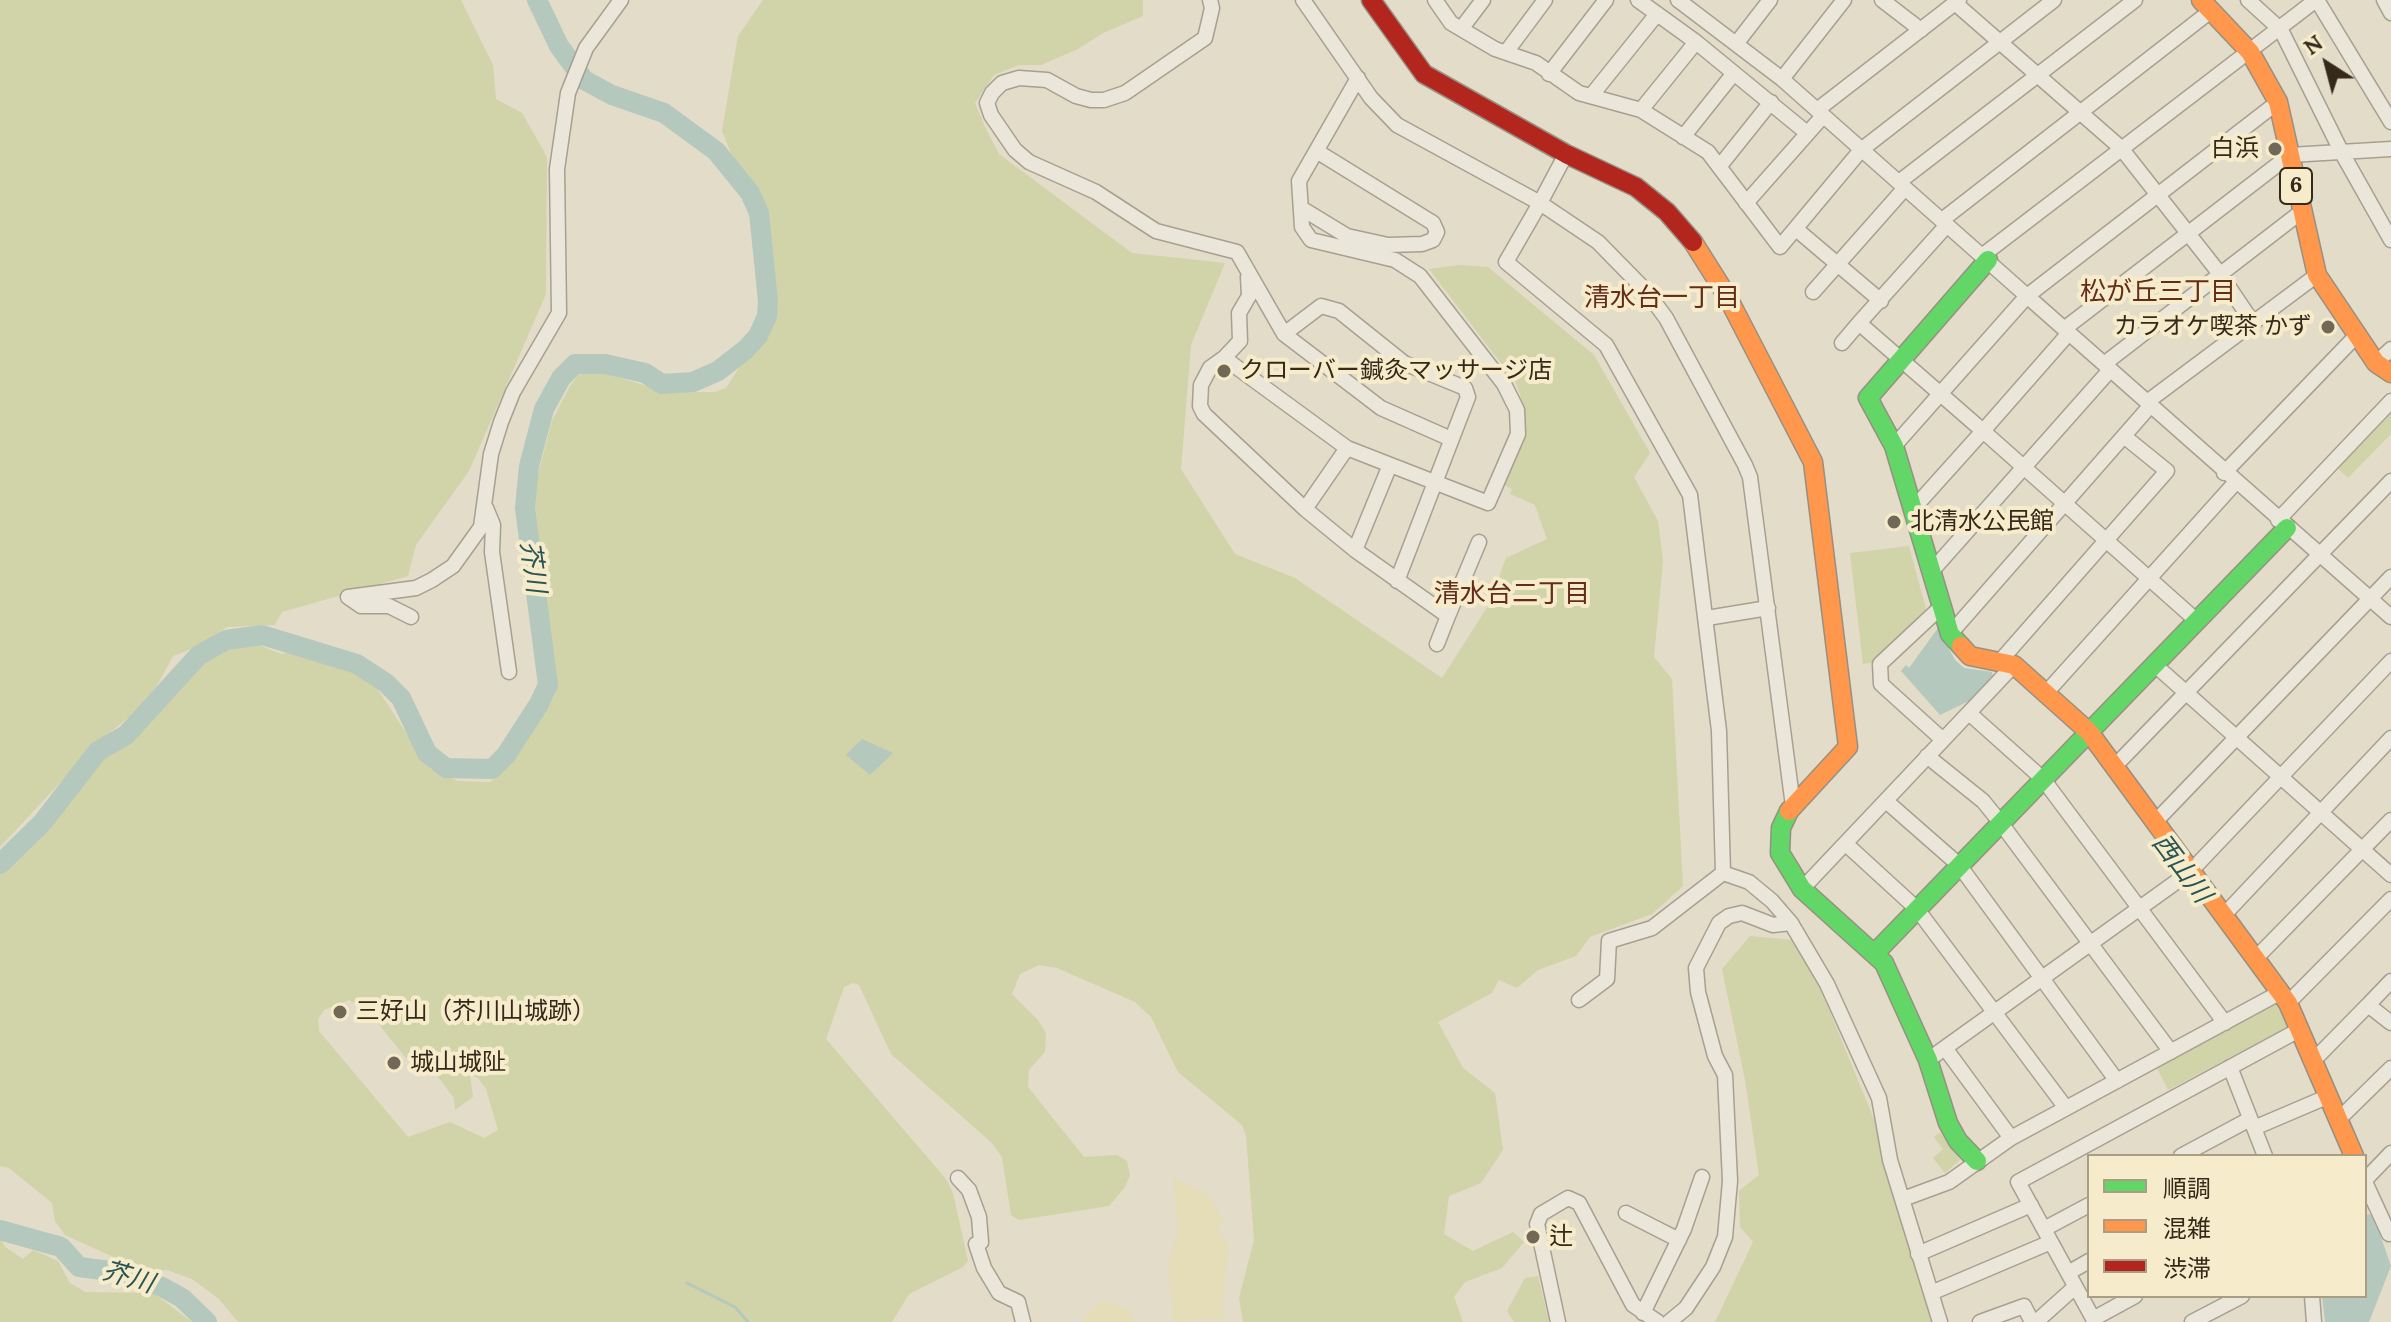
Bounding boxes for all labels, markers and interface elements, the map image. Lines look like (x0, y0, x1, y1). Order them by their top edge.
north arrow (2287, 24, 2367, 104)
text: N (2298, 28, 2328, 61)
place label: 白浜 (2211, 135, 2259, 163)
marker: 白浜 (2266, 140, 2284, 158)
road number: 6 (2280, 168, 2312, 204)
district label: 松が丘三丁目 (2080, 277, 2236, 309)
district label: 清水台一丁目 (1584, 283, 1740, 315)
place label: カラオケ喫茶 かず (2114, 313, 2312, 341)
marker: カラオケ喫茶 かず (2319, 318, 2337, 336)
place label: クローバー鍼灸マッサージ店 (1240, 357, 1552, 385)
marker: クローバー鍼灸マッサージ店 (1215, 362, 1233, 380)
place label: 北清水公民館 (1910, 508, 2054, 536)
marker: 北清水公民館 (1885, 513, 1903, 531)
water label: 芥川 (513, 539, 551, 595)
district label: 清水台二丁目 (1434, 579, 1590, 611)
water label: 西山川 (2145, 828, 2217, 910)
place label: 三好山（芥川山城跡） (356, 998, 596, 1026)
marker: 三好山（芥川山城跡） (331, 1003, 349, 1021)
place label: 城山城阯 (410, 1049, 506, 1077)
marker: 城山城阯 (385, 1054, 403, 1072)
legend (2087, 1154, 2367, 1298)
text: 順調 (2163, 1173, 2211, 1204)
text: 混雑 (2163, 1213, 2211, 1244)
place label: 辻 (1549, 1223, 1573, 1251)
marker: 辻 (1524, 1228, 1542, 1246)
text: 渋滞 (2163, 1253, 2211, 1284)
water label: 芥川 (99, 1256, 157, 1300)

